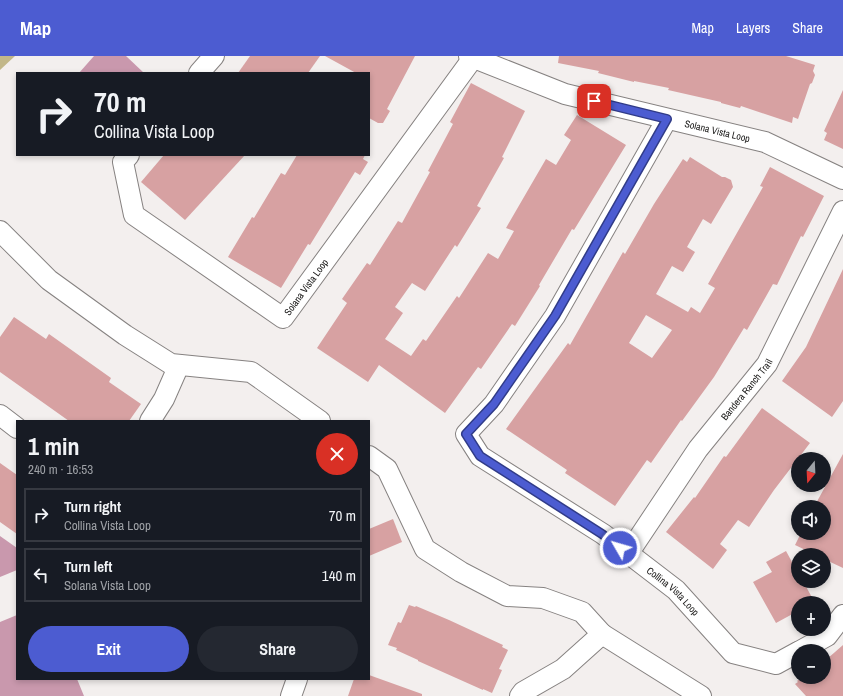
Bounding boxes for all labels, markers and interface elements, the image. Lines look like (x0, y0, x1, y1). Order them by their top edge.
text: Map (20, 15, 51, 41)
text: Map (692, 19, 714, 37)
text: Layers (736, 19, 770, 37)
text: Share (792, 19, 823, 37)
text: 70 m (94, 83, 146, 121)
pin (577, 84, 611, 118)
icon: right (28, 88, 80, 140)
icon: arrive (583, 90, 605, 112)
street label: Solana Vista Loop (683, 116, 752, 145)
text: Collina Vista Loop (94, 119, 214, 144)
street label: Solana Vista Loop (281, 256, 331, 318)
street label: Bandera Ranch Trail (718, 357, 775, 423)
text: 1 min (28, 430, 79, 462)
button: close (316, 433, 358, 475)
north arrow (791, 452, 831, 492)
map controls (791, 452, 831, 684)
text: 240 m · 16:53 (28, 461, 93, 478)
text: Turn right (64, 496, 121, 517)
button: sound (791, 500, 831, 540)
icon: right (30, 504, 52, 526)
text: 70 m (329, 505, 356, 526)
text: Collina Vista Loop (64, 517, 151, 534)
position arrow (599, 527, 641, 569)
button: layers (791, 548, 831, 588)
text: Turn left (64, 556, 112, 577)
icon: left (30, 564, 52, 586)
street label: Collina Vista Loop (644, 564, 703, 618)
text: 140 m (322, 565, 356, 586)
text: Solana Vista Loop (64, 577, 151, 594)
button: + (791, 596, 831, 636)
button: Exit (28, 626, 189, 672)
button: Share (197, 626, 358, 672)
button: − (791, 644, 831, 684)

